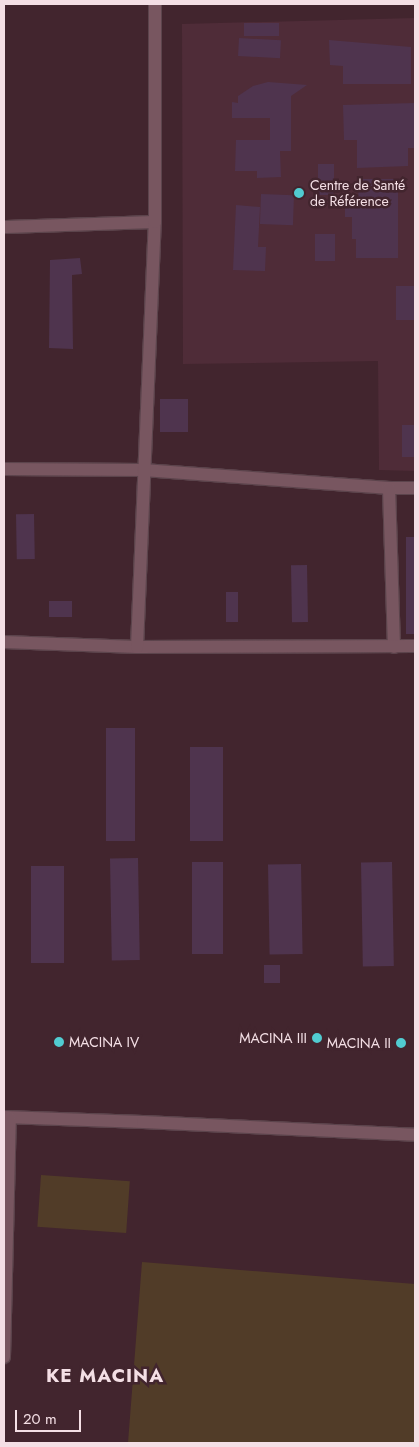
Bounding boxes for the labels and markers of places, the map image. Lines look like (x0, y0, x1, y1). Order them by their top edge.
place label: Centre de Santé de Référence (310, 177, 405, 210)
marker: Centre de Santé de Référence (292, 186, 306, 200)
place label: MACINA III (239, 1030, 307, 1046)
marker: MACINA III (311, 1032, 323, 1044)
place label: MACINA IV (69, 1034, 139, 1050)
place label: MACINA II (327, 1035, 391, 1051)
marker: MACINA IV (53, 1036, 65, 1048)
marker: MACINA II (395, 1037, 407, 1049)

